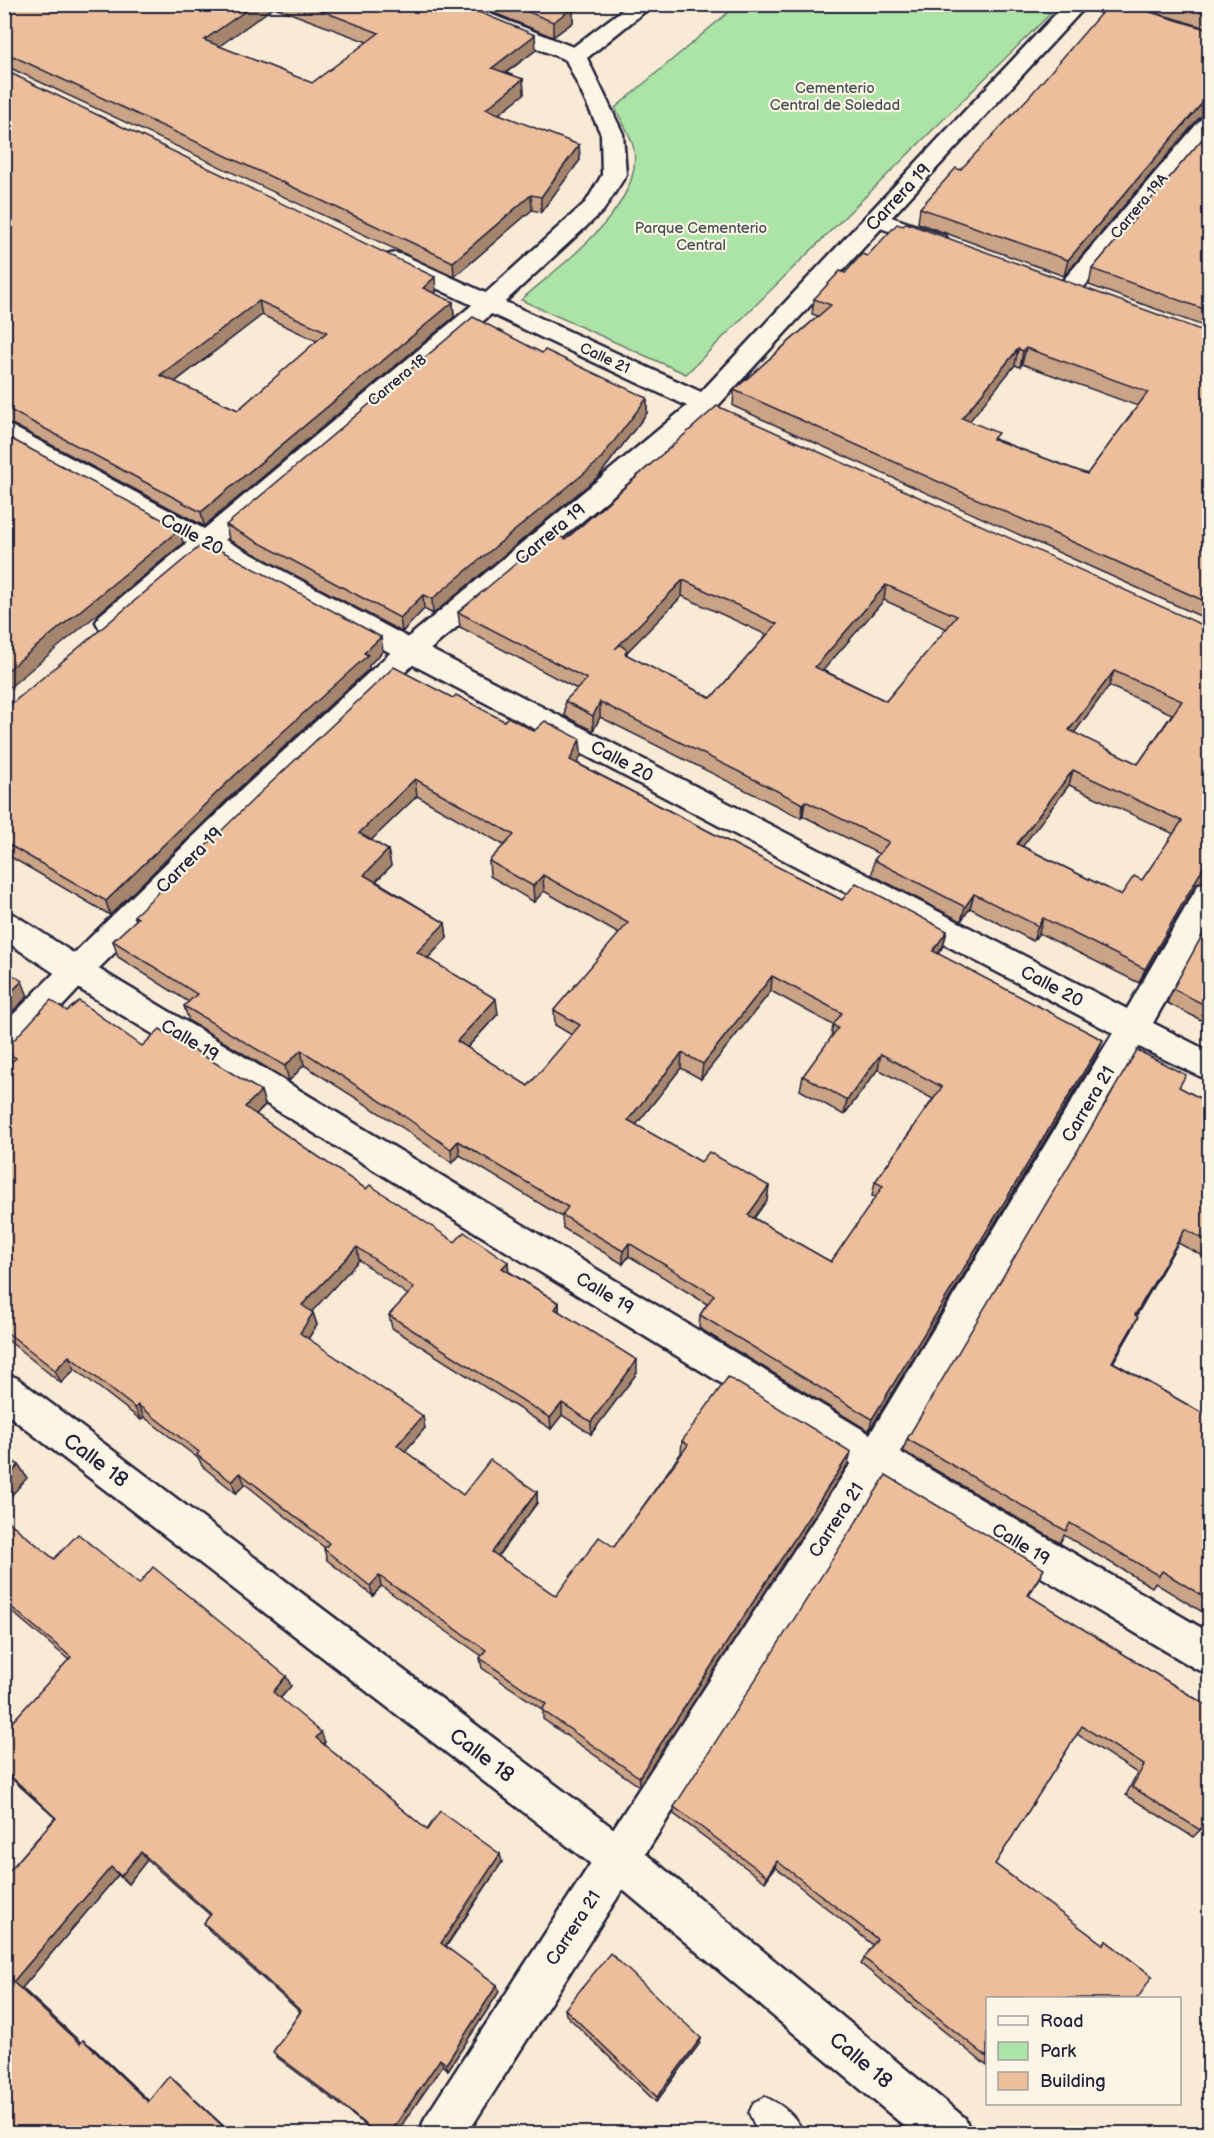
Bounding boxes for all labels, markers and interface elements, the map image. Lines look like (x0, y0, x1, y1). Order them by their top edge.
park label: Cementerio Central de Soledad (770, 79, 900, 115)
street label: Carrera 19 (862, 159, 935, 236)
street label: Carrera 19A (1106, 169, 1173, 243)
park label: Parque Cementerio Central (635, 219, 767, 255)
street label: Calle 21 (577, 339, 633, 378)
street label: Carrera 18 (364, 350, 431, 410)
street label: Carrera 19 (511, 499, 590, 570)
street label: Calle 20 (157, 509, 227, 560)
street label: Calle 20 (587, 736, 657, 787)
street label: Carrera 19 (152, 823, 227, 898)
street label: Calle 20 (1017, 961, 1087, 1012)
street label: Calle 19 (157, 1015, 222, 1066)
street label: Carrera 21 (1058, 1063, 1119, 1146)
street label: Calle 19 (572, 1268, 637, 1319)
street label: Calle 18 (58, 1428, 133, 1493)
street label: Carrera 21 (805, 1479, 868, 1562)
street label: Calle 19 (988, 1519, 1053, 1570)
street label: Calle 18 (444, 1723, 519, 1788)
street label: Carrera 21 (542, 1887, 605, 1970)
legend (986, 1997, 1181, 2105)
text: Road (1040, 2011, 1084, 2032)
street label: Calle 18 (824, 2027, 897, 2094)
text: Park (1040, 2041, 1076, 2062)
text: Building (1040, 2071, 1106, 2092)

